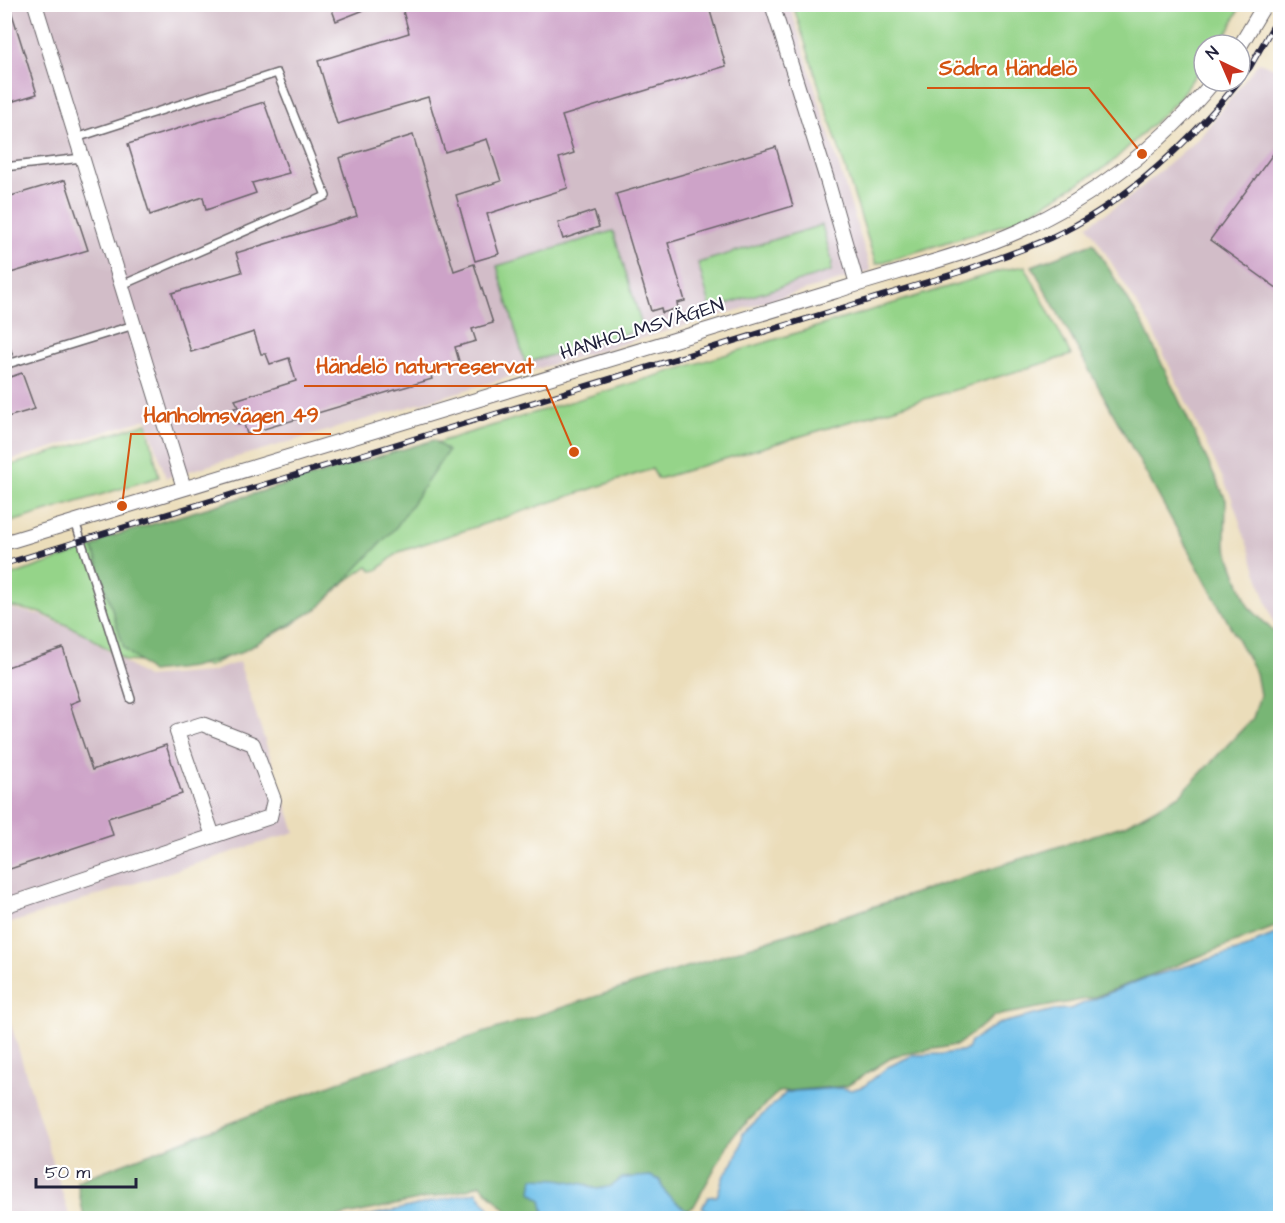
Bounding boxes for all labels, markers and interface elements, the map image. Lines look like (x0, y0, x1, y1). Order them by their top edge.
north arrow (1192, 33, 1252, 93)
text: N (1201, 42, 1224, 64)
callout: Södra Händelö (927, 49, 1089, 88)
text: Södra Händelö (938, 54, 1077, 83)
street label: HANHOLMSVÄGEN (557, 291, 727, 367)
callout: Händelö naturreservat (304, 347, 546, 386)
text: Händelö naturreservat (316, 352, 534, 381)
callout: Hanholmsvägen 49 (131, 395, 331, 434)
text: Hanholmsvägen 49 (143, 401, 319, 432)
scale bar (36, 1151, 136, 1189)
text: 50 m (45, 1160, 90, 1185)

